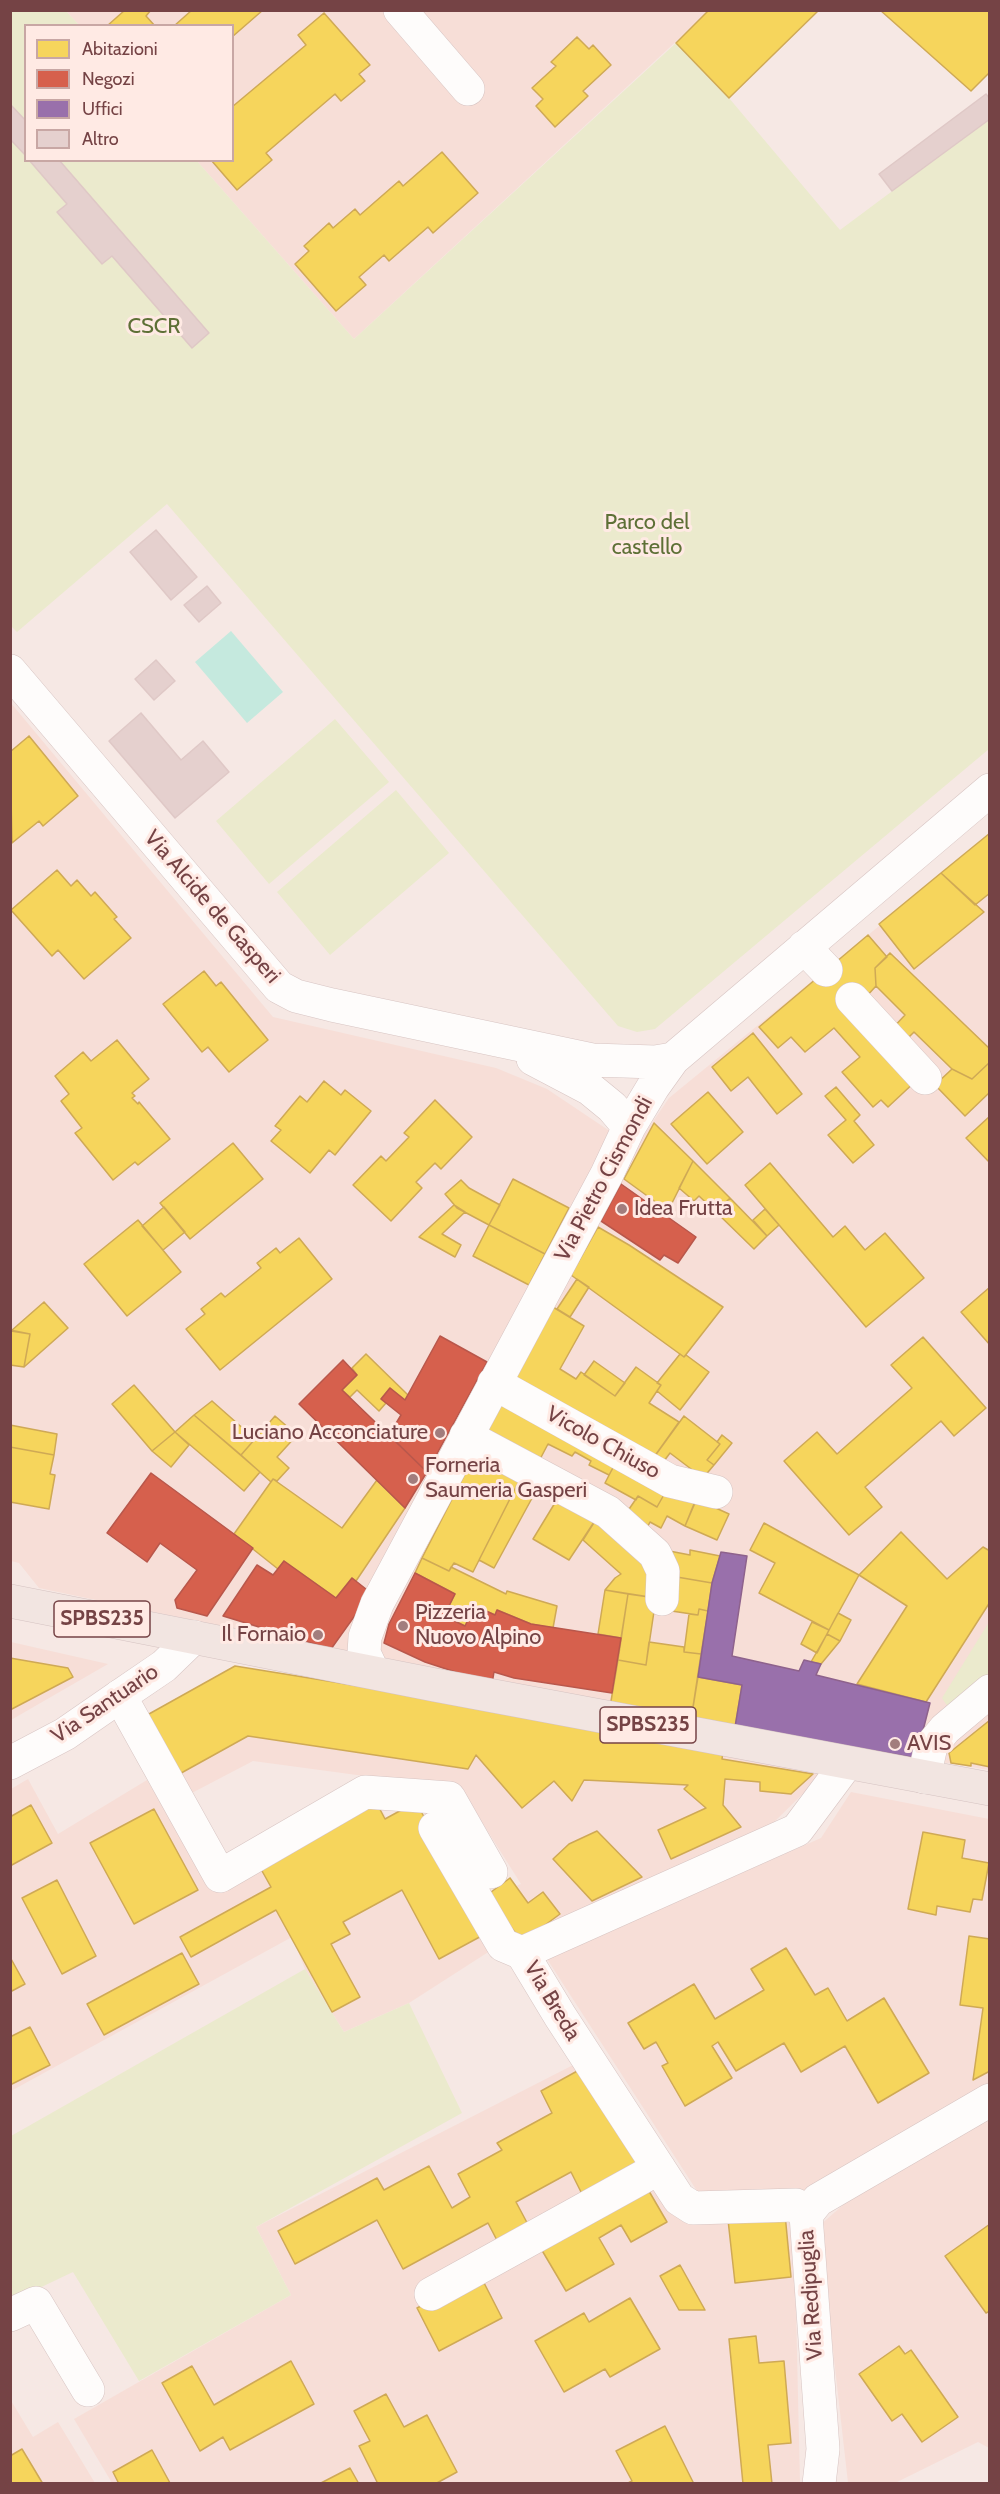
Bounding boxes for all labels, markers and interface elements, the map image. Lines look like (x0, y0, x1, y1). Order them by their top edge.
legend (24, 24, 234, 162)
text: Abitazioni (82, 38, 158, 60)
text: Negozi (82, 68, 135, 90)
text: Uffici (82, 98, 123, 120)
text: Altro (82, 128, 119, 150)
park label: CSCR (127, 314, 181, 340)
park label: Parco del castello (604, 510, 690, 562)
street label: Via Alcide de Gasperi (138, 825, 286, 989)
street label: Via Pietro Cismondi (549, 1092, 659, 1266)
place label: Idea Frutta (634, 1196, 733, 1222)
marker: Idea Frutta (615, 1202, 629, 1216)
street label: Vicolo Chiuso (542, 1401, 664, 1485)
place label: Luciano Acconciature (232, 1420, 428, 1446)
marker: Luciano Acconciature (433, 1426, 447, 1440)
place label: Forneria Saumeria Gasperi (425, 1453, 587, 1504)
marker: Forneria Saumeria Gasperi (406, 1472, 420, 1486)
place label: Pizzeria Nuovo Alpino (415, 1600, 541, 1652)
road number: SPBS235 (54, 1601, 150, 1637)
marker: Pizzeria Nuovo Alpino (396, 1619, 410, 1633)
place label: Il Fornaio (221, 1622, 306, 1648)
marker: Il Fornaio (311, 1628, 325, 1642)
street label: Via Santuario (47, 1659, 163, 1749)
road number: SPBS235 (600, 1707, 696, 1743)
place label: AVIS (907, 1731, 951, 1757)
marker: AVIS (888, 1737, 902, 1751)
street label: Via Breda (518, 1956, 586, 2046)
street label: Via Redipuglia (793, 2229, 829, 2361)

